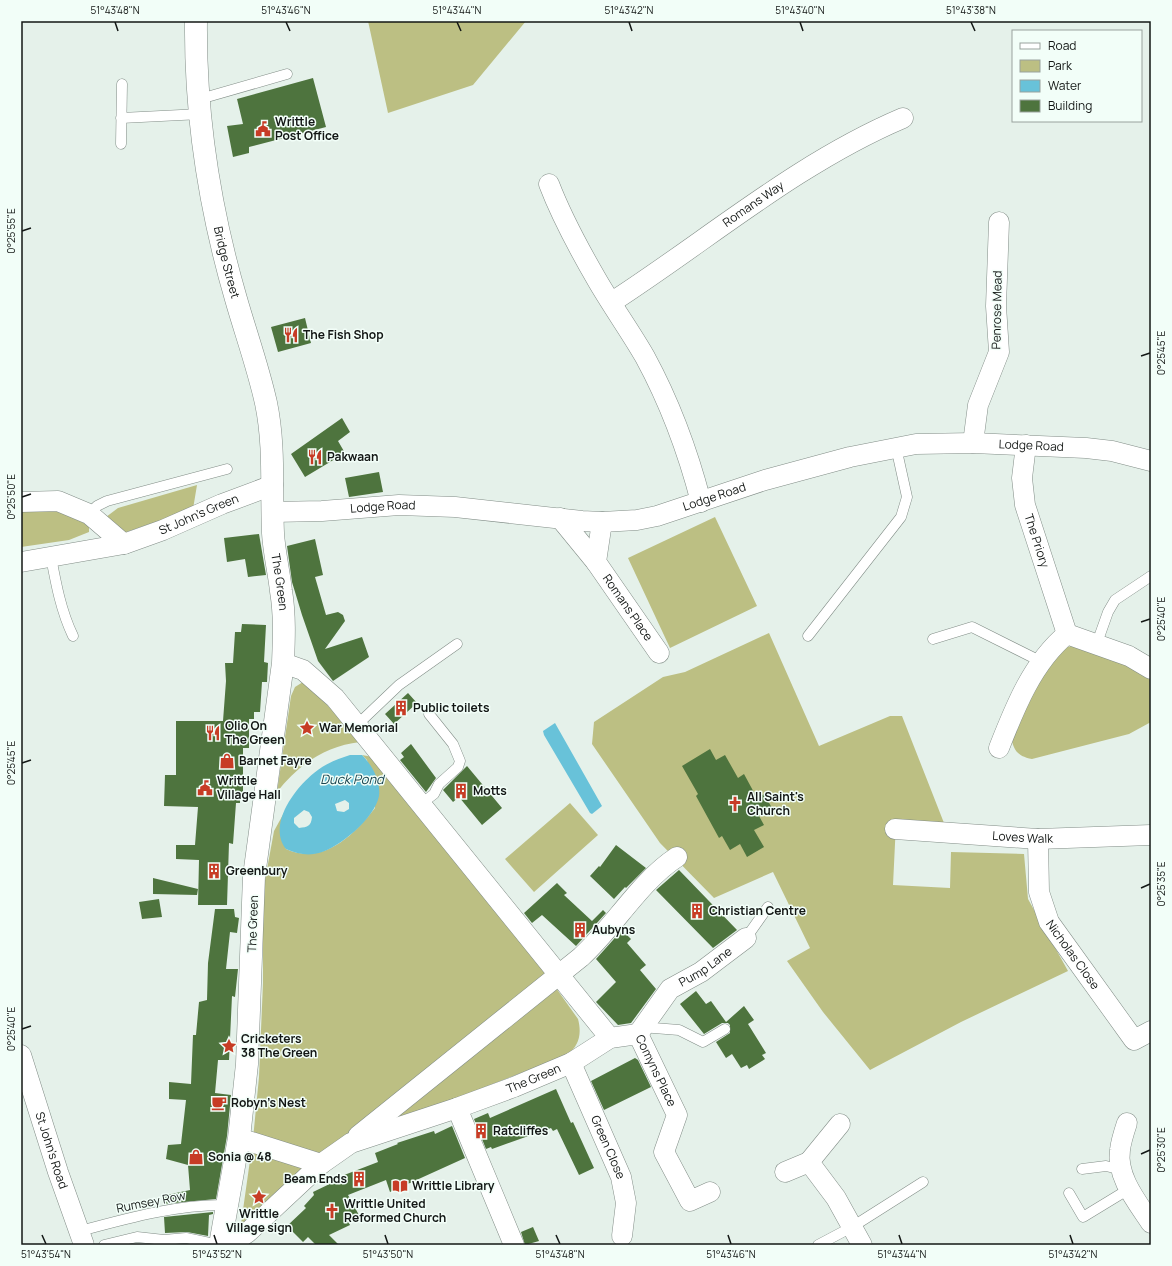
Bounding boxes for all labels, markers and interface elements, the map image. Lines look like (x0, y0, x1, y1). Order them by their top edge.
text: 51°43'48"N (90, 3, 140, 17)
text: 51°43'46"N (261, 3, 311, 17)
text: 51°43'44"N (433, 3, 482, 17)
text: 51°43'42"N (605, 3, 654, 17)
text: 51°43'40"N (775, 3, 825, 17)
text: 51°43'38"N (946, 3, 996, 17)
legend (1012, 30, 1142, 122)
text: Road (1048, 37, 1076, 54)
text: Park (1048, 57, 1073, 74)
text: Water (1048, 77, 1082, 94)
text: Building (1048, 97, 1092, 114)
place label: Writtle Post Office (275, 113, 339, 144)
public building icon: Writtle Post Office (254, 120, 272, 138)
street label: Romans Way (719, 176, 788, 231)
text: 0°25'55"E (4, 208, 18, 254)
street label: Bridge Street (210, 225, 244, 300)
street label: Penrose Mead (987, 270, 1006, 350)
restaurant icon: The Fish Shop (282, 326, 300, 344)
place label: The Fish Shop (303, 326, 384, 343)
text: 0°25'45"E (1154, 331, 1168, 375)
street label: Lodge Road (998, 435, 1064, 455)
restaurant icon: Pakwaan (306, 448, 324, 466)
place label: Pakwaan (327, 448, 378, 465)
text: 0°25'50"E (4, 474, 18, 520)
street label: Lodge Road (681, 478, 748, 515)
street label: St John's Green (156, 490, 241, 539)
street label: Lodge Road (350, 496, 416, 517)
street label: The Priory (1020, 511, 1054, 570)
street label: The Green (267, 552, 292, 611)
street label: Romans Place (599, 571, 657, 644)
text: 0°25'40"E (1154, 596, 1168, 641)
building icon: Public toilets (392, 699, 410, 717)
place label: Public toilets (413, 699, 490, 716)
place label: Olio On The Green (225, 717, 285, 748)
place icon: War Memorial (298, 719, 316, 737)
place label: War Memorial (319, 719, 398, 736)
restaurant icon: Olio On The Green (204, 724, 222, 742)
text: 0°25'45"E (4, 741, 18, 785)
shop icon: Barnet Fayre (218, 752, 236, 770)
place label: Barnet Fayre (239, 752, 312, 769)
water label: Duck Pond (320, 770, 386, 788)
place label: Writtle Village Hall (217, 772, 281, 803)
public building icon: Writtle Village Hall (196, 779, 214, 797)
building icon: Motts (452, 782, 470, 800)
place label: Motts (473, 782, 507, 799)
place label: All Saint's Church (747, 788, 804, 819)
church icon: All Saint's Church (726, 795, 744, 813)
street label: Loves Walk (992, 827, 1054, 847)
text: 0°25'35"E (1154, 861, 1168, 907)
building icon: Greenbury (205, 862, 223, 880)
place label: Greenbury (226, 862, 288, 879)
street label: The Green (243, 895, 262, 953)
building icon: Christian Centre (688, 902, 706, 920)
place label: Christian Centre (709, 902, 806, 919)
street label: Nicholas Close (1042, 916, 1104, 993)
building icon: Aubyns (571, 921, 589, 939)
place label: Aubyns (592, 921, 636, 938)
street label: Pump Lane (676, 943, 735, 991)
text: 0°25'40"E (4, 1006, 18, 1051)
place label: Cricketers 38 The Green (241, 1030, 317, 1061)
street label: Comyns Place (632, 1032, 681, 1109)
place icon: Cricketers 38 The Green (220, 1037, 238, 1055)
street label: The Green (504, 1059, 563, 1097)
cafe icon: Robyn's Nest (210, 1094, 228, 1112)
place label: Robyn's Nest (231, 1094, 306, 1111)
street label: St John's Road (31, 1109, 72, 1191)
street label: Green Close (587, 1113, 630, 1182)
building icon: Ratcliffes (472, 1122, 490, 1140)
place label: Ratcliffes (493, 1122, 549, 1139)
text: 0°25'30"E (1154, 1127, 1168, 1173)
shop icon: Sonia @ 48 (187, 1148, 205, 1166)
place label: Sonia @ 48 (208, 1148, 272, 1165)
place label: Beam Ends (284, 1170, 347, 1187)
building icon: Beam Ends (350, 1170, 368, 1188)
library icon: Writtle Library (391, 1177, 409, 1195)
place label: Writtle Library (412, 1177, 495, 1194)
street label: Rumsey Row (115, 1186, 187, 1217)
place icon: Writtle Village sign (250, 1188, 268, 1206)
place label: Writtle United Reformed Church (344, 1195, 446, 1226)
church icon: Writtle United Reformed Church (323, 1202, 341, 1220)
place label: Writtle Village sign (226, 1205, 292, 1236)
text: 51°43'54"N (21, 1247, 71, 1261)
text: 51°43'52"N (192, 1247, 242, 1261)
text: 51°43'50"N (363, 1247, 413, 1261)
text: 51°43'48"N (535, 1247, 585, 1261)
text: 51°43'46"N (706, 1247, 756, 1261)
text: 51°43'44"N (878, 1247, 927, 1261)
text: 51°43'42"N (1049, 1247, 1098, 1261)

